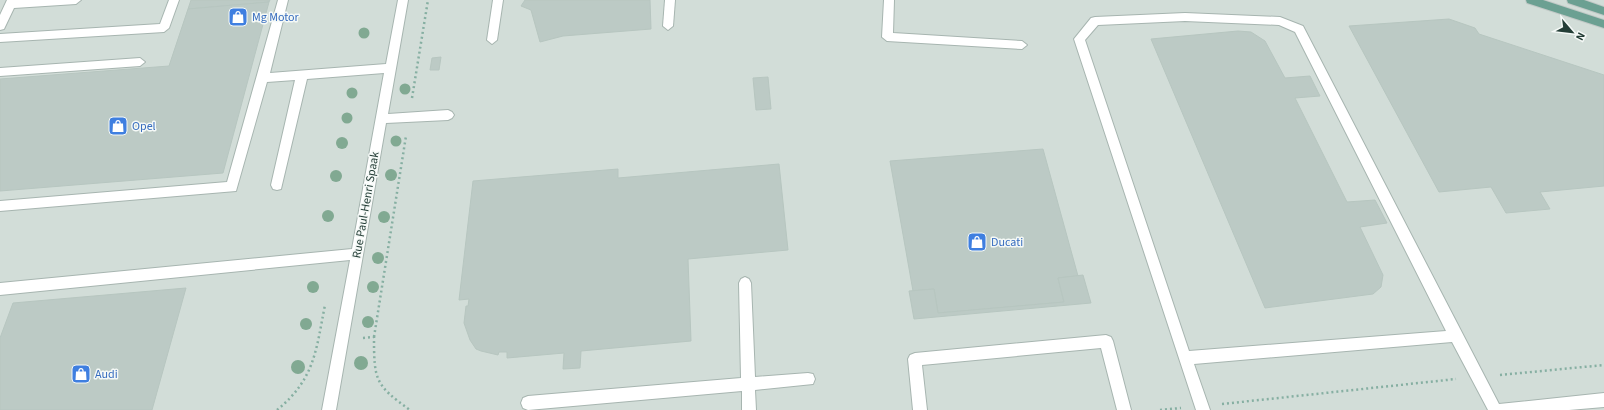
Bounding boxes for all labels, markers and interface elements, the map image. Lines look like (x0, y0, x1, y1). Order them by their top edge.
shop icon: Mg Motor (227, 6, 249, 28)
place label: Mg Motor (252, 9, 300, 26)
north arrow (1552, 12, 1592, 52)
text: N (1572, 30, 1589, 43)
shop icon: Opel (107, 115, 129, 137)
place label: Opel (132, 118, 156, 135)
street label: Rue Paul-Henri Spaak (348, 150, 384, 260)
shop icon: Ducati (966, 231, 988, 253)
place label: Ducati (991, 234, 1023, 251)
shop icon: Audi (70, 363, 92, 385)
place label: Audi (95, 366, 118, 383)

